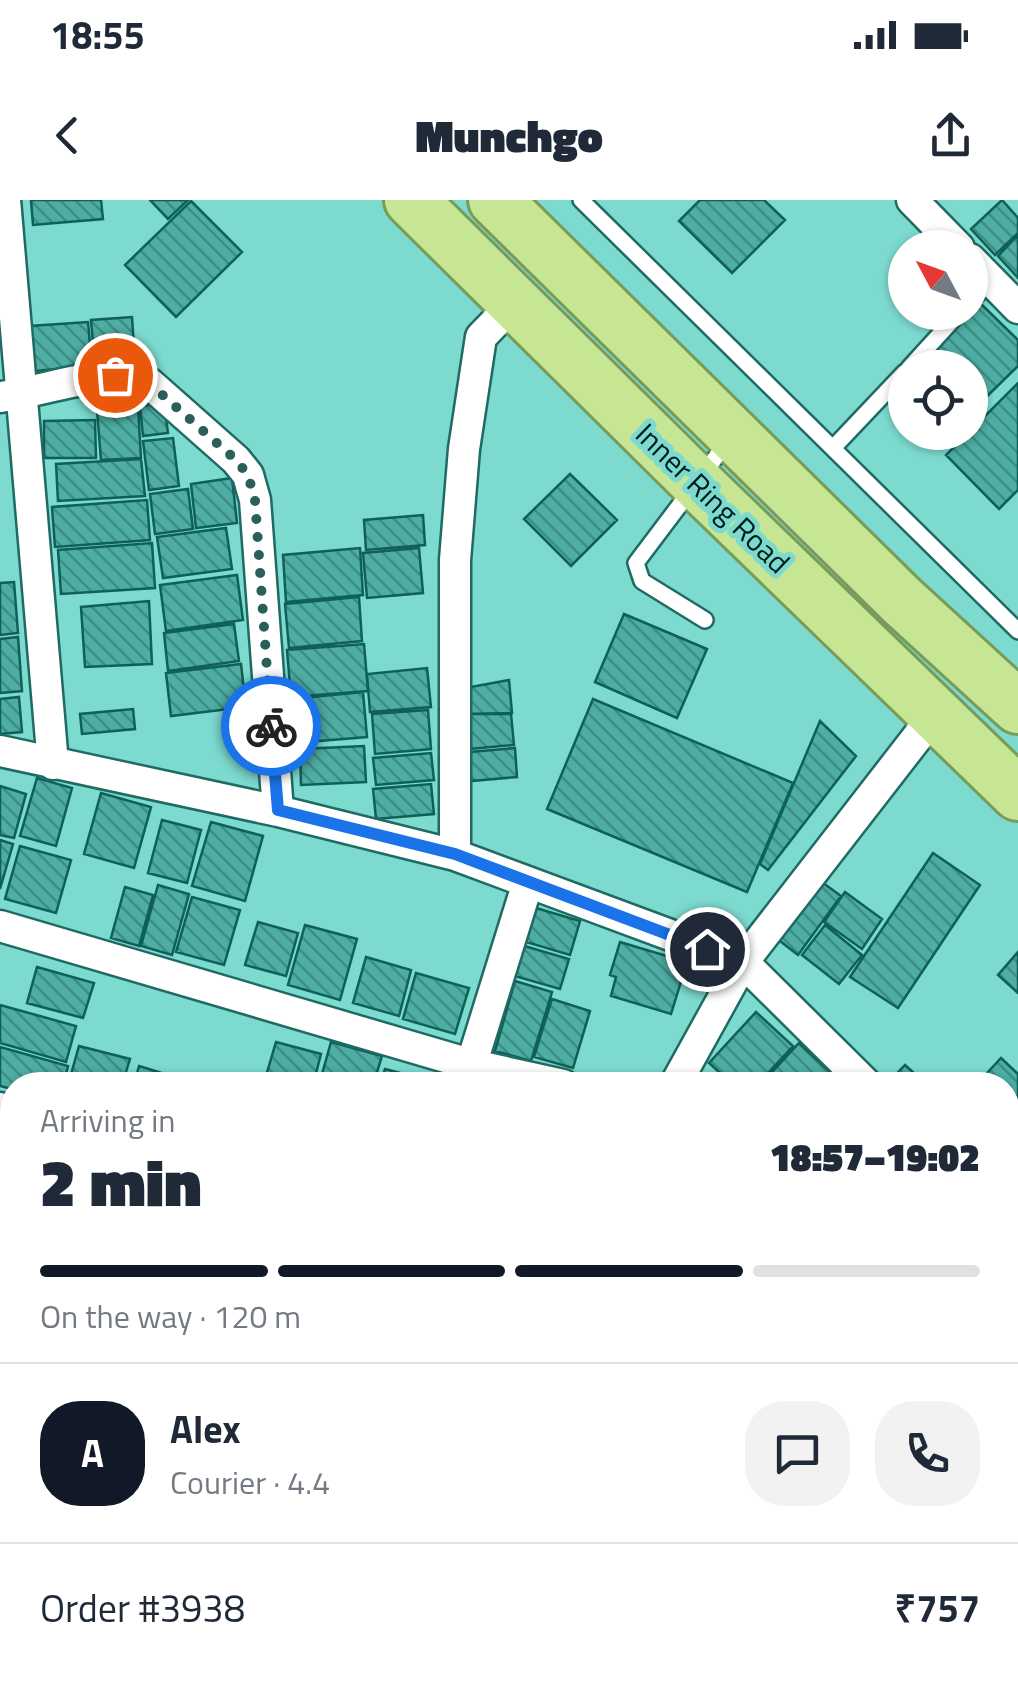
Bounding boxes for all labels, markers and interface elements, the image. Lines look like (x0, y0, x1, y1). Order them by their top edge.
text: 18:55 (50, 6, 145, 64)
text: Munchgo (415, 101, 603, 169)
icon: back (40, 108, 95, 163)
icon: share (923, 108, 978, 163)
north arrow (888, 230, 988, 330)
map controls (888, 230, 988, 450)
pin (73, 333, 158, 418)
icon: bag (88, 348, 143, 403)
button: locate (888, 350, 988, 450)
street label: Inner Ring Road (625, 412, 801, 584)
courier (221, 676, 321, 776)
icon: bike (244, 699, 299, 754)
pin (665, 907, 750, 992)
icon: home (680, 922, 735, 977)
text: Arriving in (40, 1096, 176, 1144)
text: 18:57–19:02 (770, 1128, 980, 1186)
text: 2 min (40, 1132, 201, 1231)
text: On the way · 120 m (40, 1292, 301, 1340)
text: Alex (170, 1400, 241, 1458)
button: chat (745, 1401, 850, 1506)
button: phone (875, 1401, 980, 1506)
text: A (81, 1424, 104, 1482)
text: Courier · 4.4 (170, 1458, 330, 1506)
text: Order #3938 (40, 1579, 245, 1637)
text: ₹757 (894, 1579, 980, 1637)

